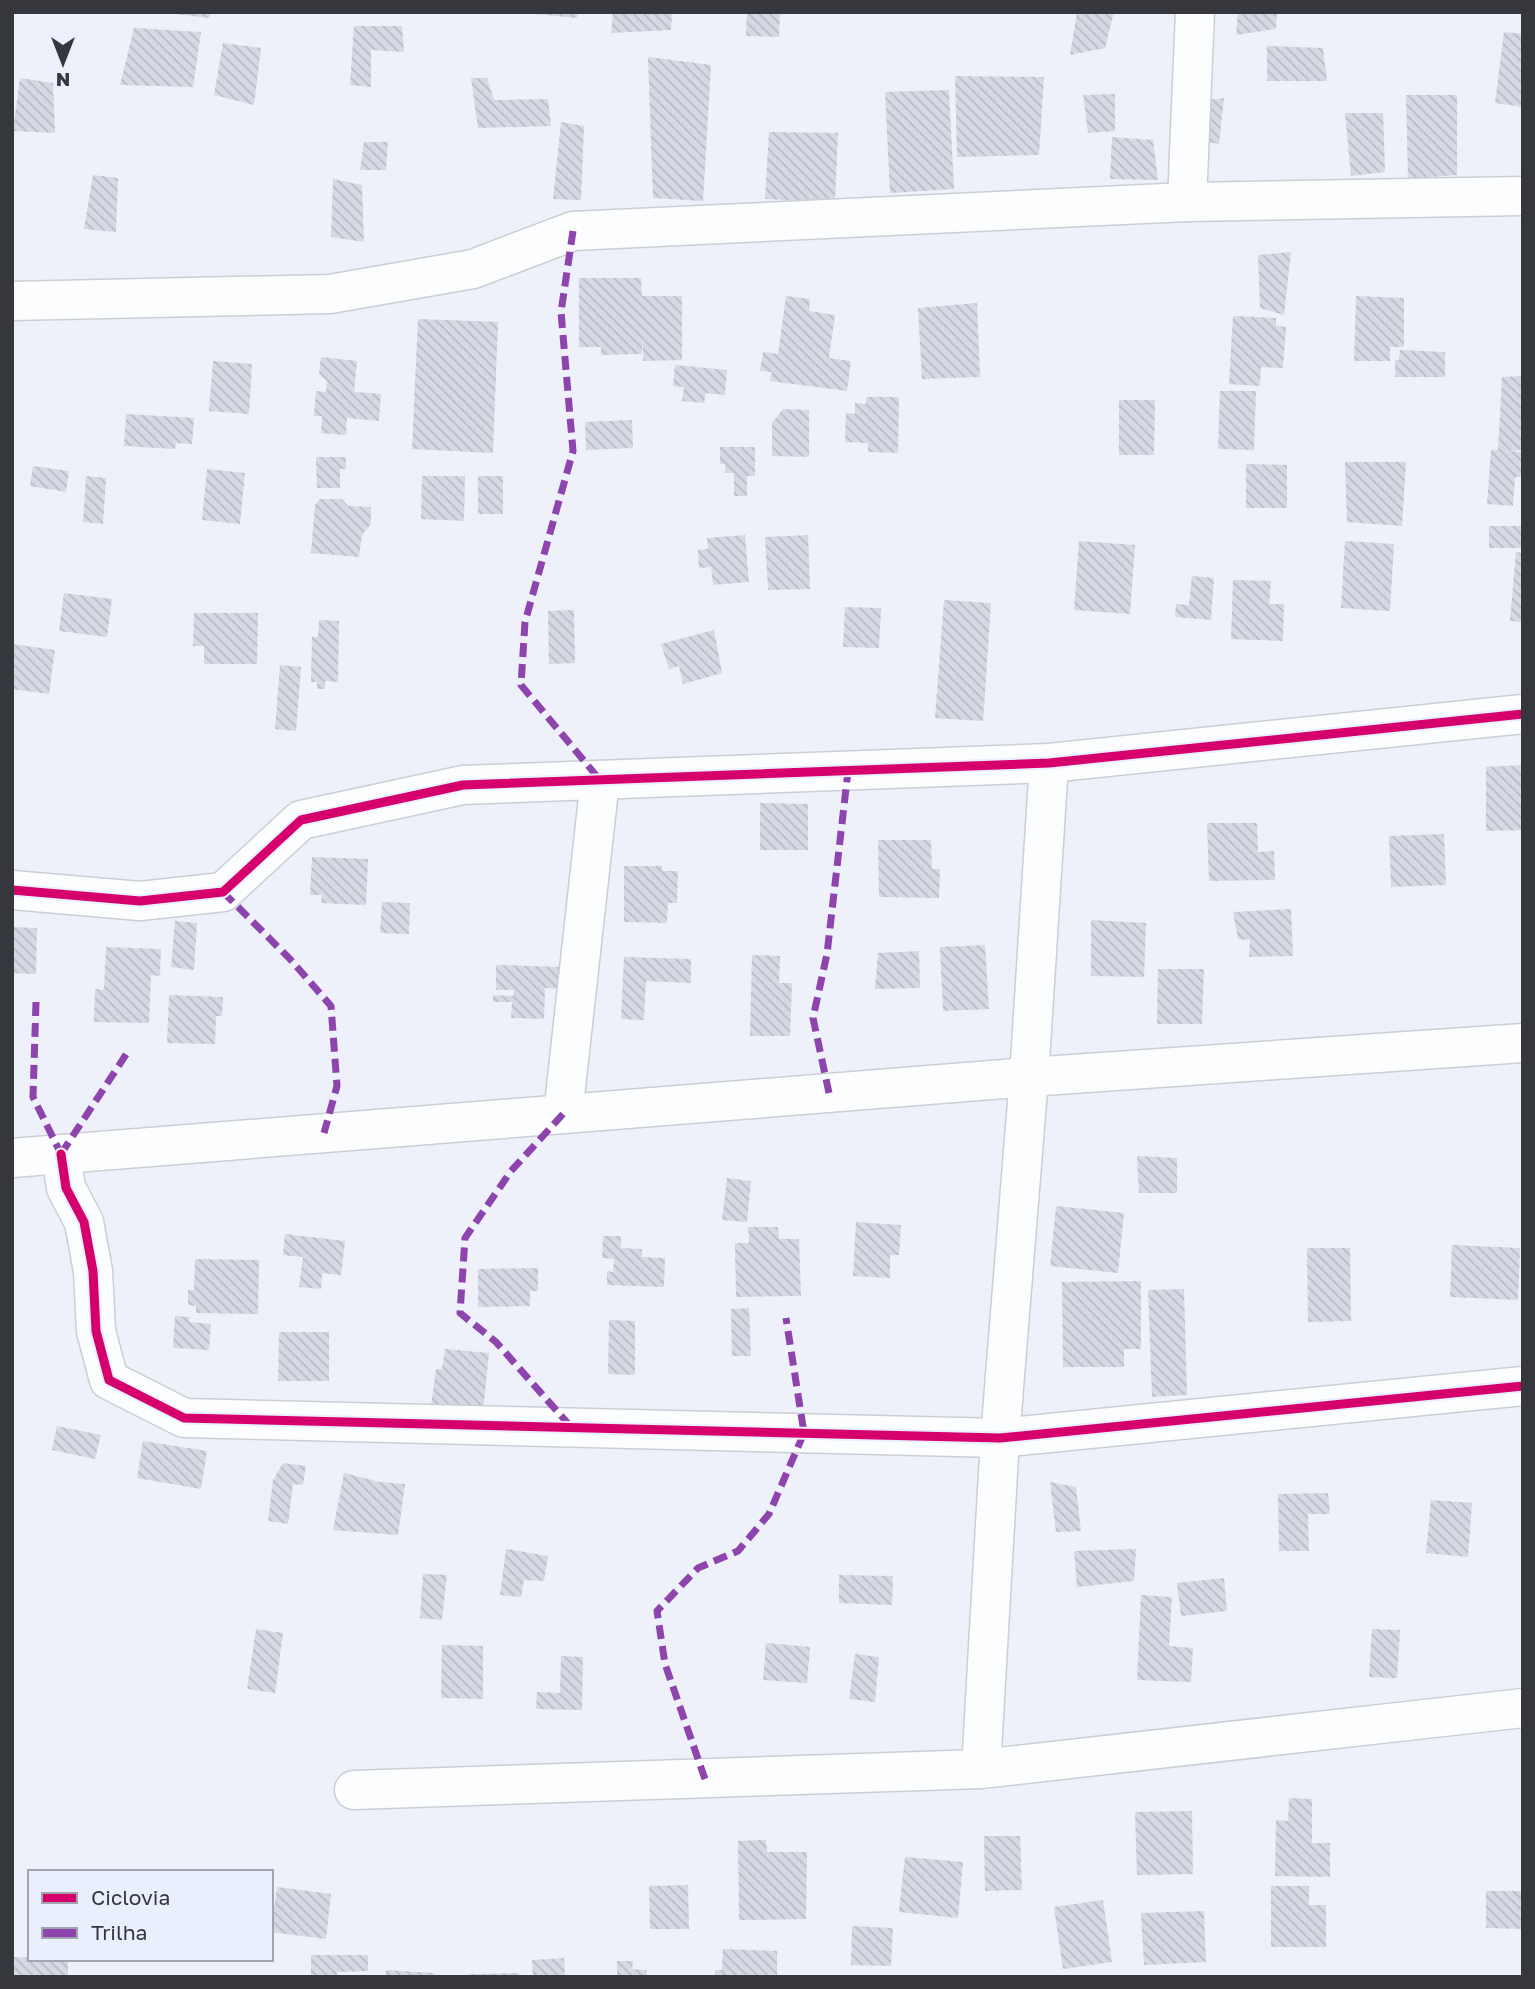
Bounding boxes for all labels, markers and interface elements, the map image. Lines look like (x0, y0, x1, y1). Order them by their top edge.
north arrow (28, 28, 98, 98)
text: N (56, 69, 70, 92)
legend (28, 1870, 273, 1961)
text: Ciclovia (91, 1884, 170, 1910)
text: Trilha (91, 1919, 147, 1945)

